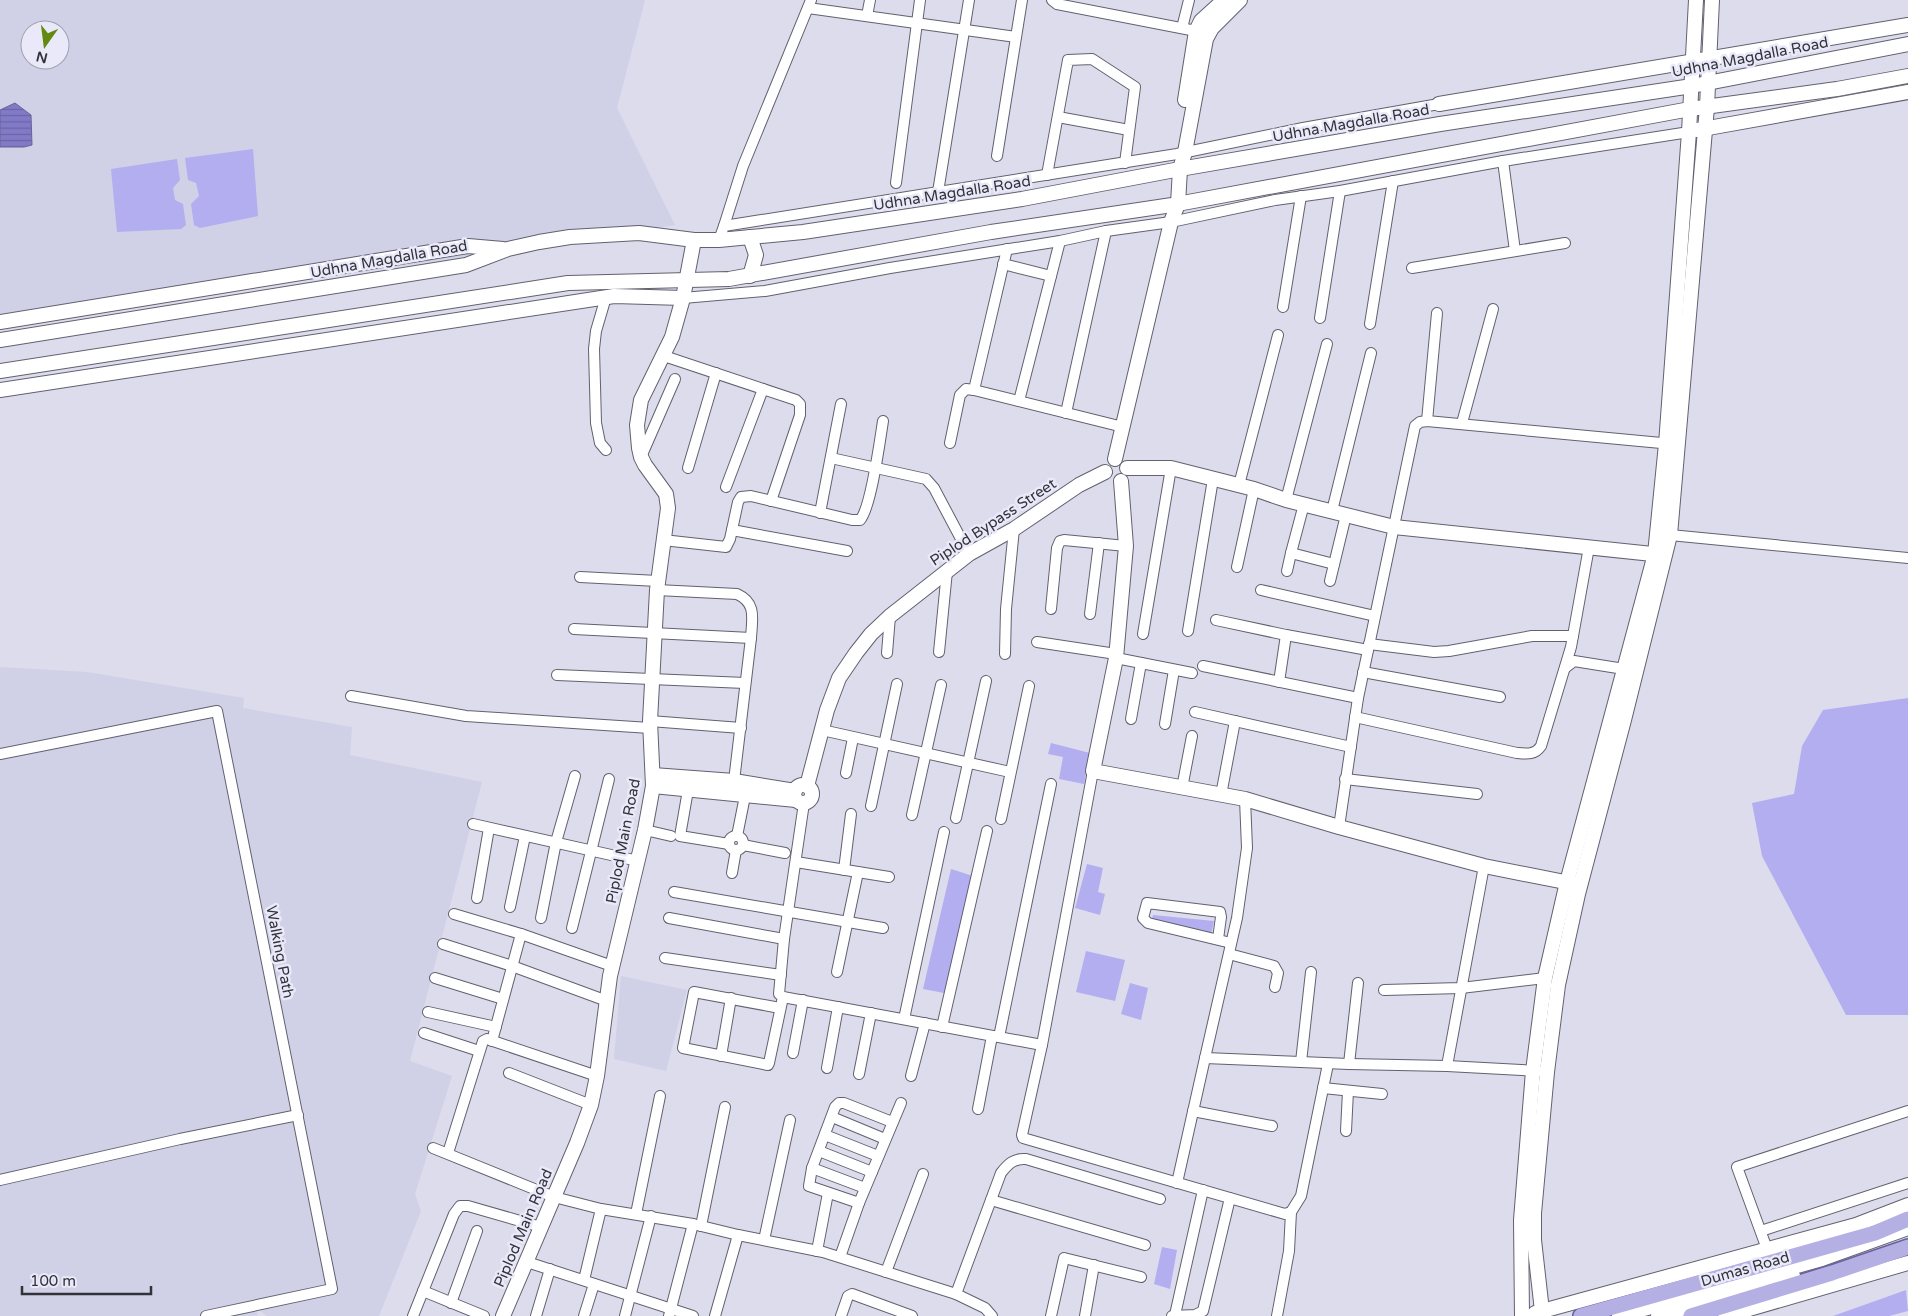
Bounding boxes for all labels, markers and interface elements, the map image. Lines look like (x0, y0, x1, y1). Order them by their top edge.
north arrow (20, 20, 70, 70)
street label: Udhna Magdalla Road (1670, 33, 1830, 81)
text: N (34, 48, 49, 67)
street label: Udhna Magdalla Road (1271, 100, 1431, 146)
street label: Udhna Magdalla Road (872, 172, 1032, 214)
street label: Udhna Magdalla Road (309, 236, 469, 282)
street label: Piplod Bypass Street (927, 474, 1060, 569)
street label: Piplod Main Road (602, 777, 644, 905)
street label: Walking Path (262, 904, 298, 1000)
street label: Piplod Main Road (490, 1166, 556, 1290)
street label: Dumas Road (1699, 1248, 1791, 1290)
scale bar (22, 1264, 151, 1296)
text: 100 m (30, 1272, 76, 1290)

